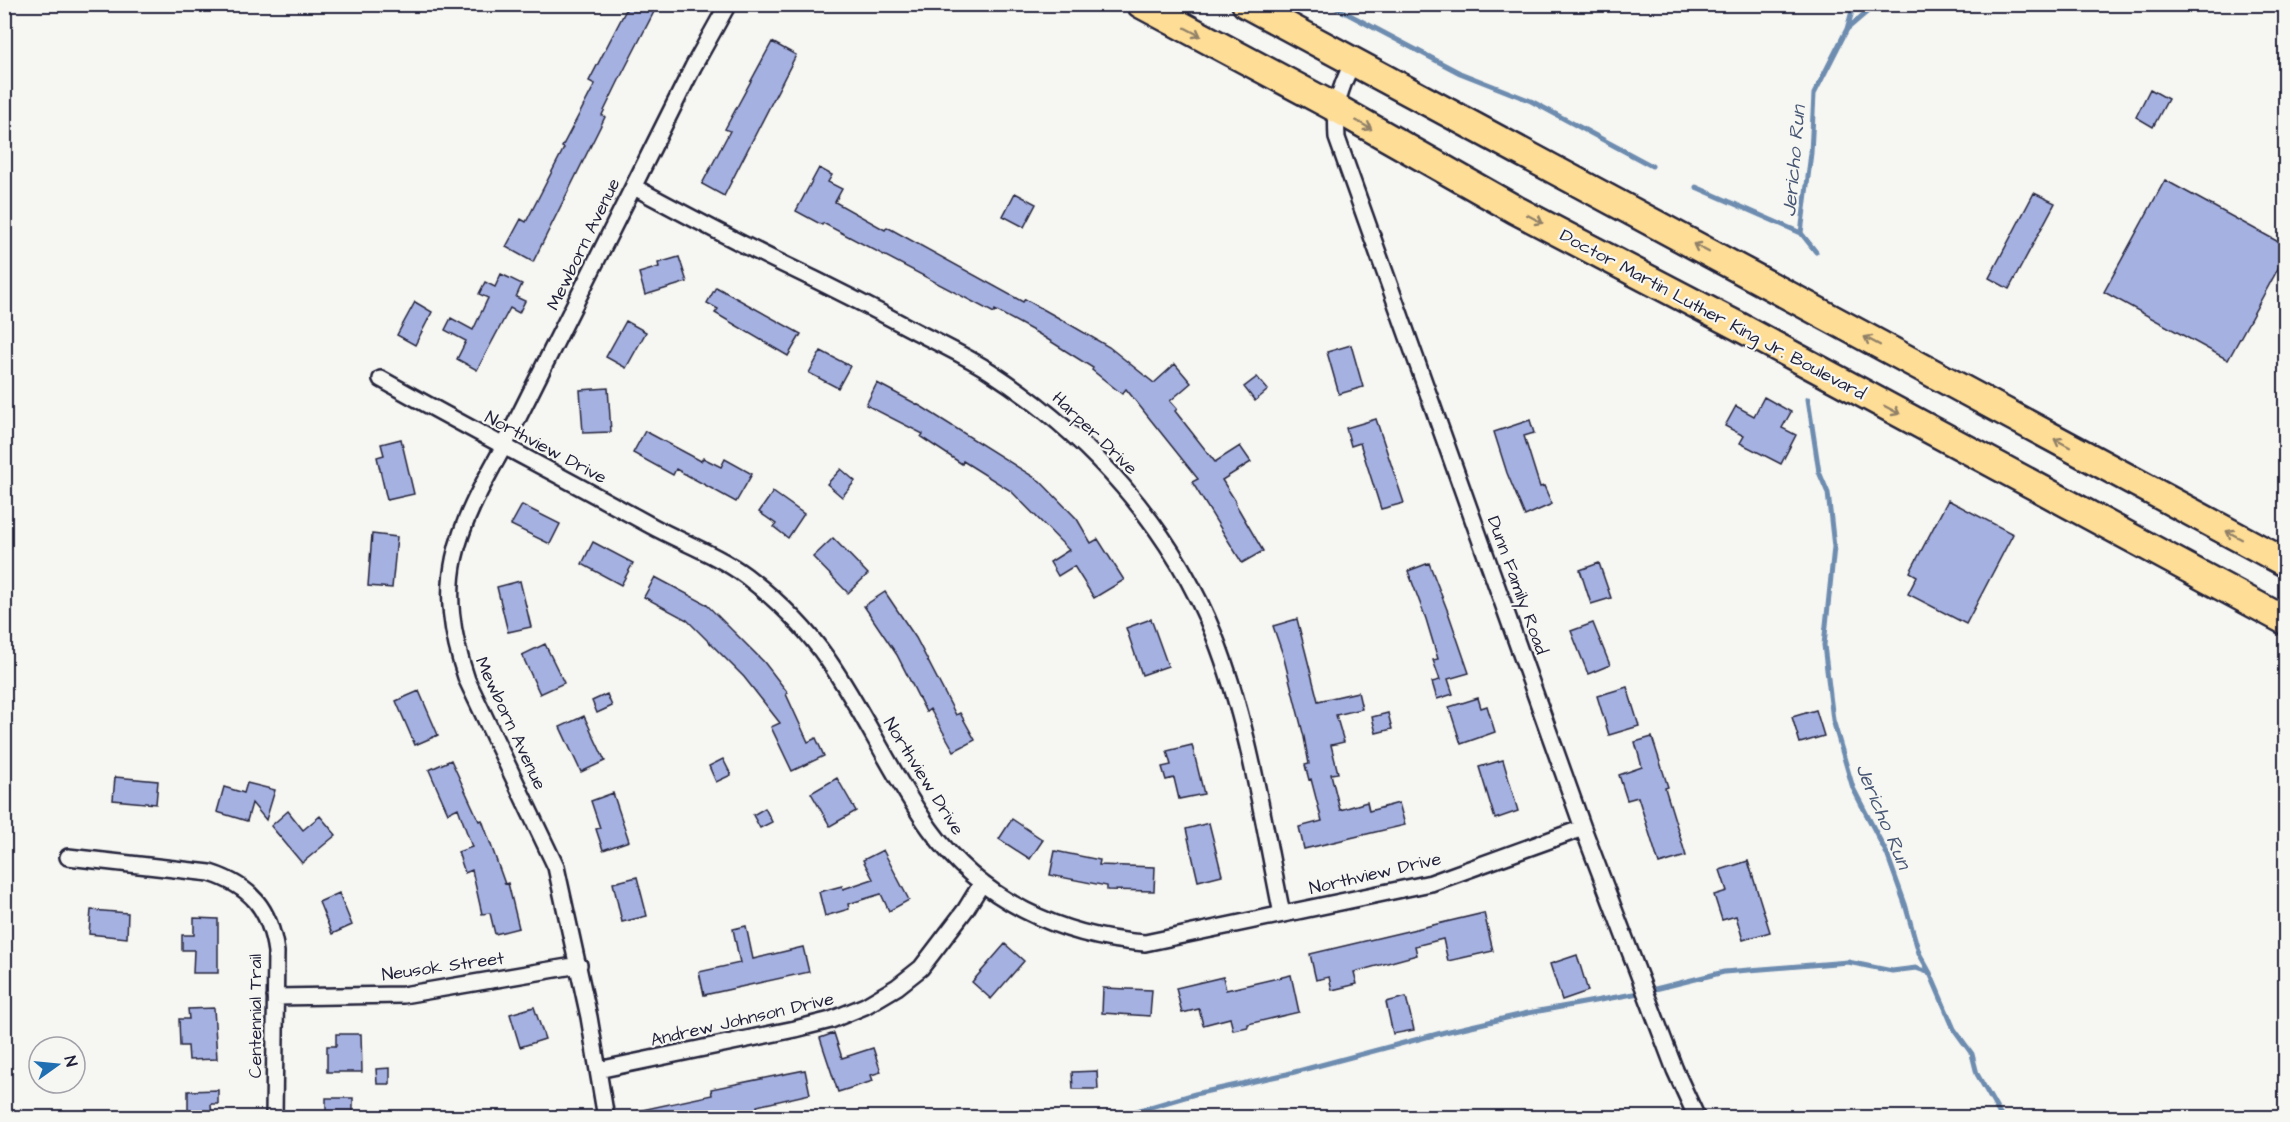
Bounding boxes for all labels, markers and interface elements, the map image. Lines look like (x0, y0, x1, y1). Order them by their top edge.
one-way arrow (1183, 27, 1201, 38)
water label: Jericho Run (1775, 102, 1813, 218)
one-way arrow (1355, 119, 1372, 131)
street label: Mewborn Avenue (541, 174, 626, 314)
one-way arrow (1525, 214, 1543, 225)
street label: Doctor Martin Luther King Jr. Boulevard (1555, 223, 1870, 407)
one-way arrow (1692, 241, 1710, 253)
one-way arrow (1864, 335, 1881, 347)
street label: Harper Drive (1046, 386, 1143, 481)
one-way arrow (1883, 404, 1900, 416)
street label: Northview Drive (481, 405, 611, 490)
one-way arrow (2054, 437, 2071, 449)
street label: Dunn Family Road (1480, 512, 1554, 658)
one-way arrow (2226, 529, 2243, 541)
street label: Mewborn Avenue (469, 653, 552, 794)
street label: Northview Drive (877, 713, 970, 840)
water label: Jericho Run (1848, 760, 1919, 875)
street label: Northview Drive (1307, 846, 1444, 901)
street label: Neusok Street (380, 945, 506, 987)
street label: Centennial Trail (243, 954, 268, 1078)
street label: Andrew Johnson Drive (648, 986, 837, 1053)
north arrow (27, 1035, 87, 1095)
text: N (59, 1054, 82, 1069)

